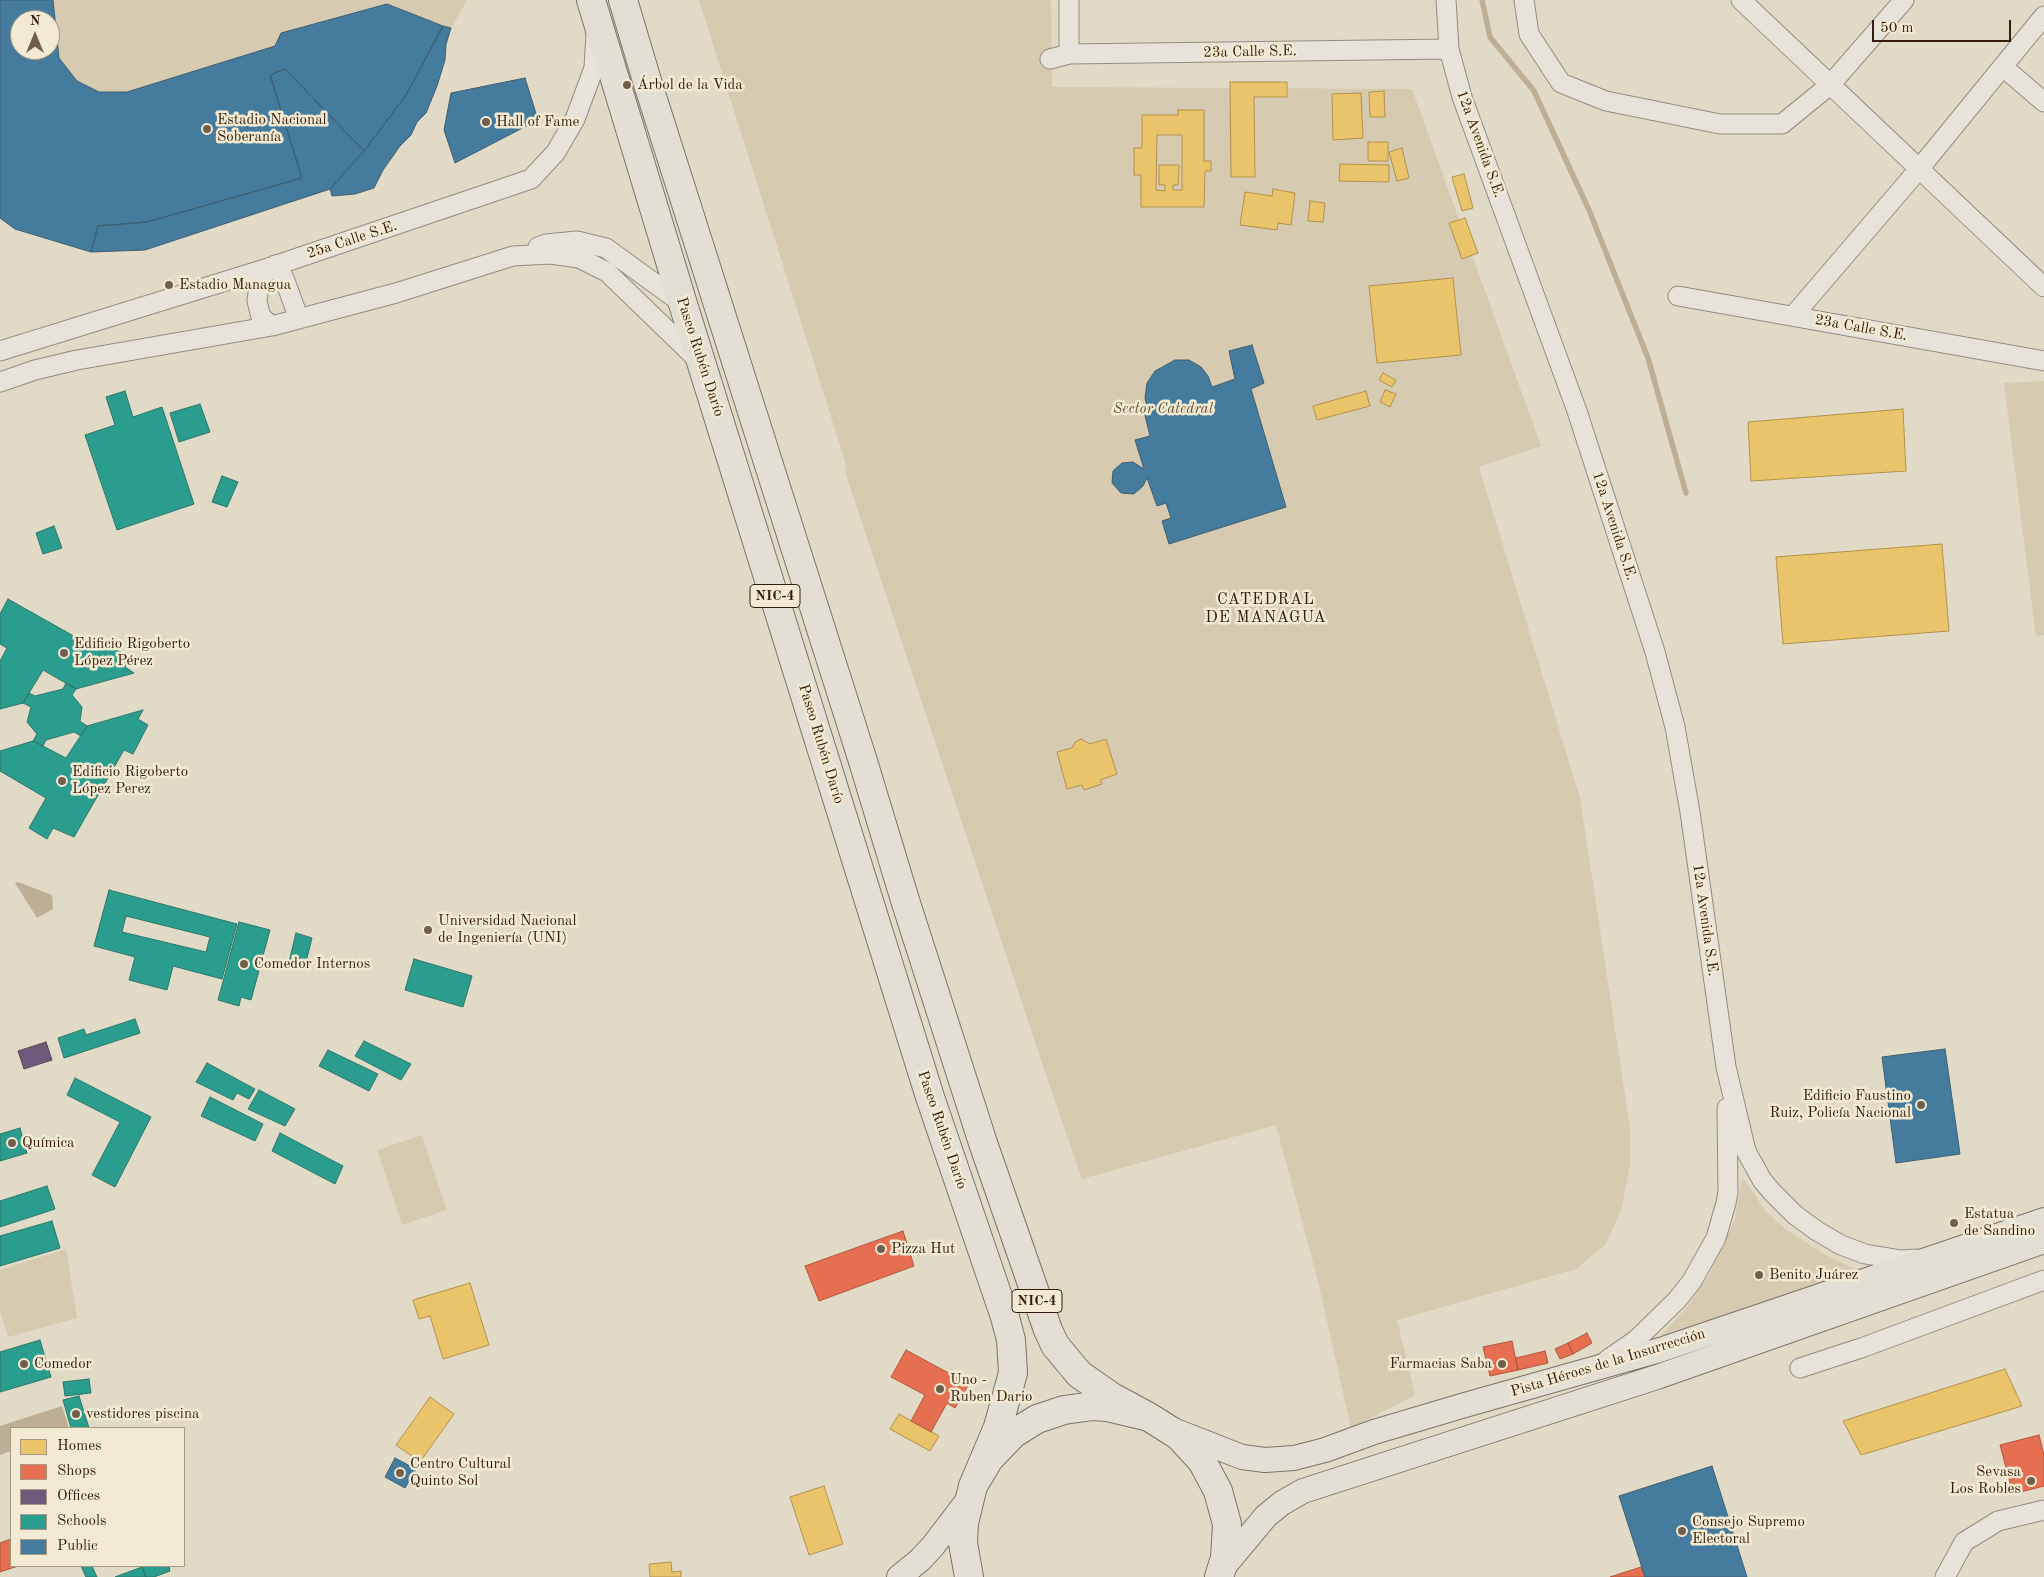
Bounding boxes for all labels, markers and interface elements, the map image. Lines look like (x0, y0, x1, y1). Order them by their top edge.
north arrow (10, 10, 60, 60)
scale bar (1874, 10, 2013, 42)
text: N (30, 14, 40, 28)
text: 50 m (1880, 21, 1914, 36)
street label: 23a Calle S.E. (1203, 42, 1297, 62)
place label: Árbol de la Vida (637, 76, 743, 94)
marker: Árbol de la Vida (621, 79, 633, 91)
street label: 12a Avenida S.E. (1452, 88, 1508, 200)
place label: Estadio Nacional Soberanía (217, 111, 327, 146)
place label: Hall of Fame (496, 113, 580, 131)
marker: Hall of Fame (480, 116, 492, 128)
marker: Estadio Nacional Soberanía (201, 123, 213, 135)
street label: 25a Calle S.E. (305, 217, 399, 263)
place label: Estadio Managua (179, 276, 291, 294)
marker: Estadio Managua (163, 279, 175, 291)
street label: Paseo Rubén Darío (672, 295, 728, 419)
street label: 23a Calle S.E. (1813, 311, 1909, 345)
park label: Sector Catedral (1113, 400, 1213, 418)
street label: 12a Avenida S.E. (1588, 469, 1640, 583)
road number: NIC-4 (750, 584, 800, 608)
district label: CATEDRAL DE MANAGUA (1204, 590, 1328, 628)
place label: Edificio Rigoberto López Pérez (74, 635, 190, 670)
marker: Edificio Rigoberto López Pérez (58, 647, 70, 659)
street label: Paseo Rubén Darío (794, 682, 848, 806)
place label: Edificio Rigoberto López Perez (72, 763, 188, 798)
marker: Edificio Rigoberto López Perez (56, 775, 68, 787)
street label: 12a Avenida S.E. (1688, 863, 1722, 977)
place label: Universidad Nacional de Ingeniería (UNI) (438, 912, 577, 947)
marker: Universidad Nacional de Ingeniería (UNI) (422, 924, 434, 936)
place label: Comedor Internos (254, 955, 370, 973)
marker: Comedor Internos (238, 958, 250, 970)
street label: Paseo Rubén Darío (913, 1068, 971, 1192)
place label: Edificio Faustino Ruiz, Policía Nacional (1769, 1087, 1911, 1122)
marker: Edificio Faustino Ruiz, Policía Nacional (1915, 1099, 1927, 1111)
place label: Química (22, 1134, 74, 1152)
marker: Química (6, 1137, 18, 1149)
place label: Estatua de Sandino (1964, 1205, 2035, 1240)
marker: Estatua de Sandino (1948, 1217, 1960, 1229)
place label: Pizza Hut (891, 1240, 955, 1258)
marker: Pizza Hut (875, 1243, 887, 1255)
place label: Benito Juárez (1769, 1266, 1858, 1284)
marker: Benito Juárez (1753, 1269, 1765, 1281)
road number: NIC-4 (1012, 1290, 1062, 1312)
street label: Pista Héroes de la Insurrección (1509, 1325, 1707, 1401)
place label: Comedor (34, 1355, 92, 1373)
place label: Farmacias Saba (1389, 1355, 1492, 1373)
marker: Comedor (18, 1358, 30, 1370)
marker: Farmacias Saba (1496, 1358, 1508, 1370)
place label: Uno - Ruben Dario (950, 1371, 1032, 1406)
marker: Uno - Ruben Dario (934, 1383, 946, 1395)
place label: vestidores piscina (86, 1405, 199, 1423)
marker: vestidores piscina (70, 1408, 82, 1420)
legend (10, 1427, 185, 1567)
text: Homes (57, 1439, 102, 1454)
place label: Centro Cultural Quinto Sol (410, 1455, 511, 1490)
place label: Sevasa Los Robles (1949, 1463, 2021, 1498)
text: Shops (57, 1464, 96, 1479)
marker: Centro Cultural Quinto Sol (394, 1467, 406, 1479)
marker: Sevasa Los Robles (2025, 1475, 2037, 1487)
text: Offices (57, 1489, 100, 1504)
place label: Consejo Supremo Electoral (1692, 1513, 1805, 1548)
text: Schools (57, 1514, 106, 1529)
marker: Consejo Supremo Electoral (1676, 1525, 1688, 1537)
text: Public (57, 1539, 98, 1554)

